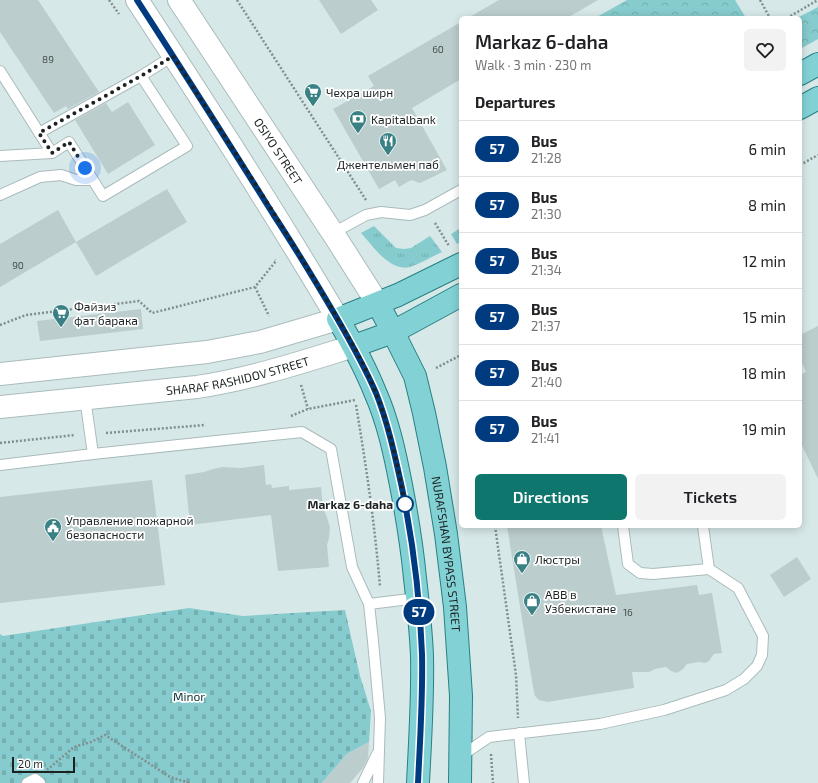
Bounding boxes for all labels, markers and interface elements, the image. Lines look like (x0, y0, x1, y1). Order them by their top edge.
button: heart (744, 29, 786, 71)
text: Markaz 6-daha (475, 30, 609, 53)
house number: 60 (432, 43, 444, 55)
house number: 89 (42, 53, 54, 65)
text: Walk · 3 min · 230 m (475, 57, 591, 73)
supermarket icon: Чехра ширн (303, 82, 323, 107)
place label: Чехра ширн (326, 85, 393, 99)
text: Departures (475, 93, 555, 111)
bank icon: Kapitalbank (348, 109, 368, 134)
place label: Kapitalbank (371, 112, 436, 126)
street label: OSIYO STREET (252, 115, 306, 187)
restaurant icon: Джентельмен паб (378, 131, 398, 156)
text: Bus (531, 132, 557, 150)
text: 57 (489, 140, 505, 157)
text: 6 min (748, 140, 786, 158)
text: 21:28 (531, 150, 562, 166)
place label: Джентельмен паб (337, 157, 439, 171)
your location (75, 158, 95, 178)
text: Bus (531, 188, 557, 206)
text: 57 (489, 196, 505, 213)
text: 8 min (748, 196, 786, 214)
text: 21:30 (531, 206, 562, 222)
text: Bus (531, 244, 557, 262)
text: 57 (489, 252, 505, 269)
text: 12 min (743, 252, 786, 270)
house number: 90 (12, 259, 24, 271)
text: 21:34 (531, 262, 562, 278)
place label: Файзиз фат барака (74, 299, 138, 327)
text: Bus (531, 300, 557, 318)
supermarket icon: Файзиз фат барака (51, 303, 71, 328)
text: 57 (489, 308, 505, 325)
text: 15 min (743, 308, 786, 326)
text: 21:37 (531, 318, 560, 334)
street label: SHARAF RASHIDOV STREET (165, 353, 311, 397)
text: Bus (531, 356, 557, 374)
text: 57 (489, 364, 505, 381)
text: 18 min (742, 364, 786, 382)
text: 21:40 (531, 374, 562, 390)
text: Bus (531, 412, 557, 430)
text: 57 (489, 420, 505, 437)
text: 19 min (743, 420, 786, 438)
text: 21:41 (531, 430, 560, 446)
button: Directions (475, 474, 627, 520)
button: Tickets (635, 474, 786, 520)
street label: NURAFSHAN BYPASS STREET (430, 475, 464, 632)
marker: Markaz 6-daha (396, 495, 414, 513)
place label: Markaz 6-daha (307, 497, 393, 511)
place label: Управление пожарной безопасности (66, 513, 194, 541)
public building icon: Управление пожарной безопасности (43, 517, 63, 542)
shop icon: Люстры (512, 549, 532, 574)
place label: Люстры (535, 552, 580, 566)
place label: ABB в Узбекистане (545, 587, 616, 615)
shop icon: ABB в Узбекистане (522, 591, 542, 616)
line badge: 57 (401, 599, 437, 625)
text: 57 (411, 603, 427, 620)
house number: 16 (623, 606, 633, 618)
park label: Minor (173, 689, 205, 703)
scale bar (12, 755, 75, 774)
text: 20 m (18, 757, 43, 770)

